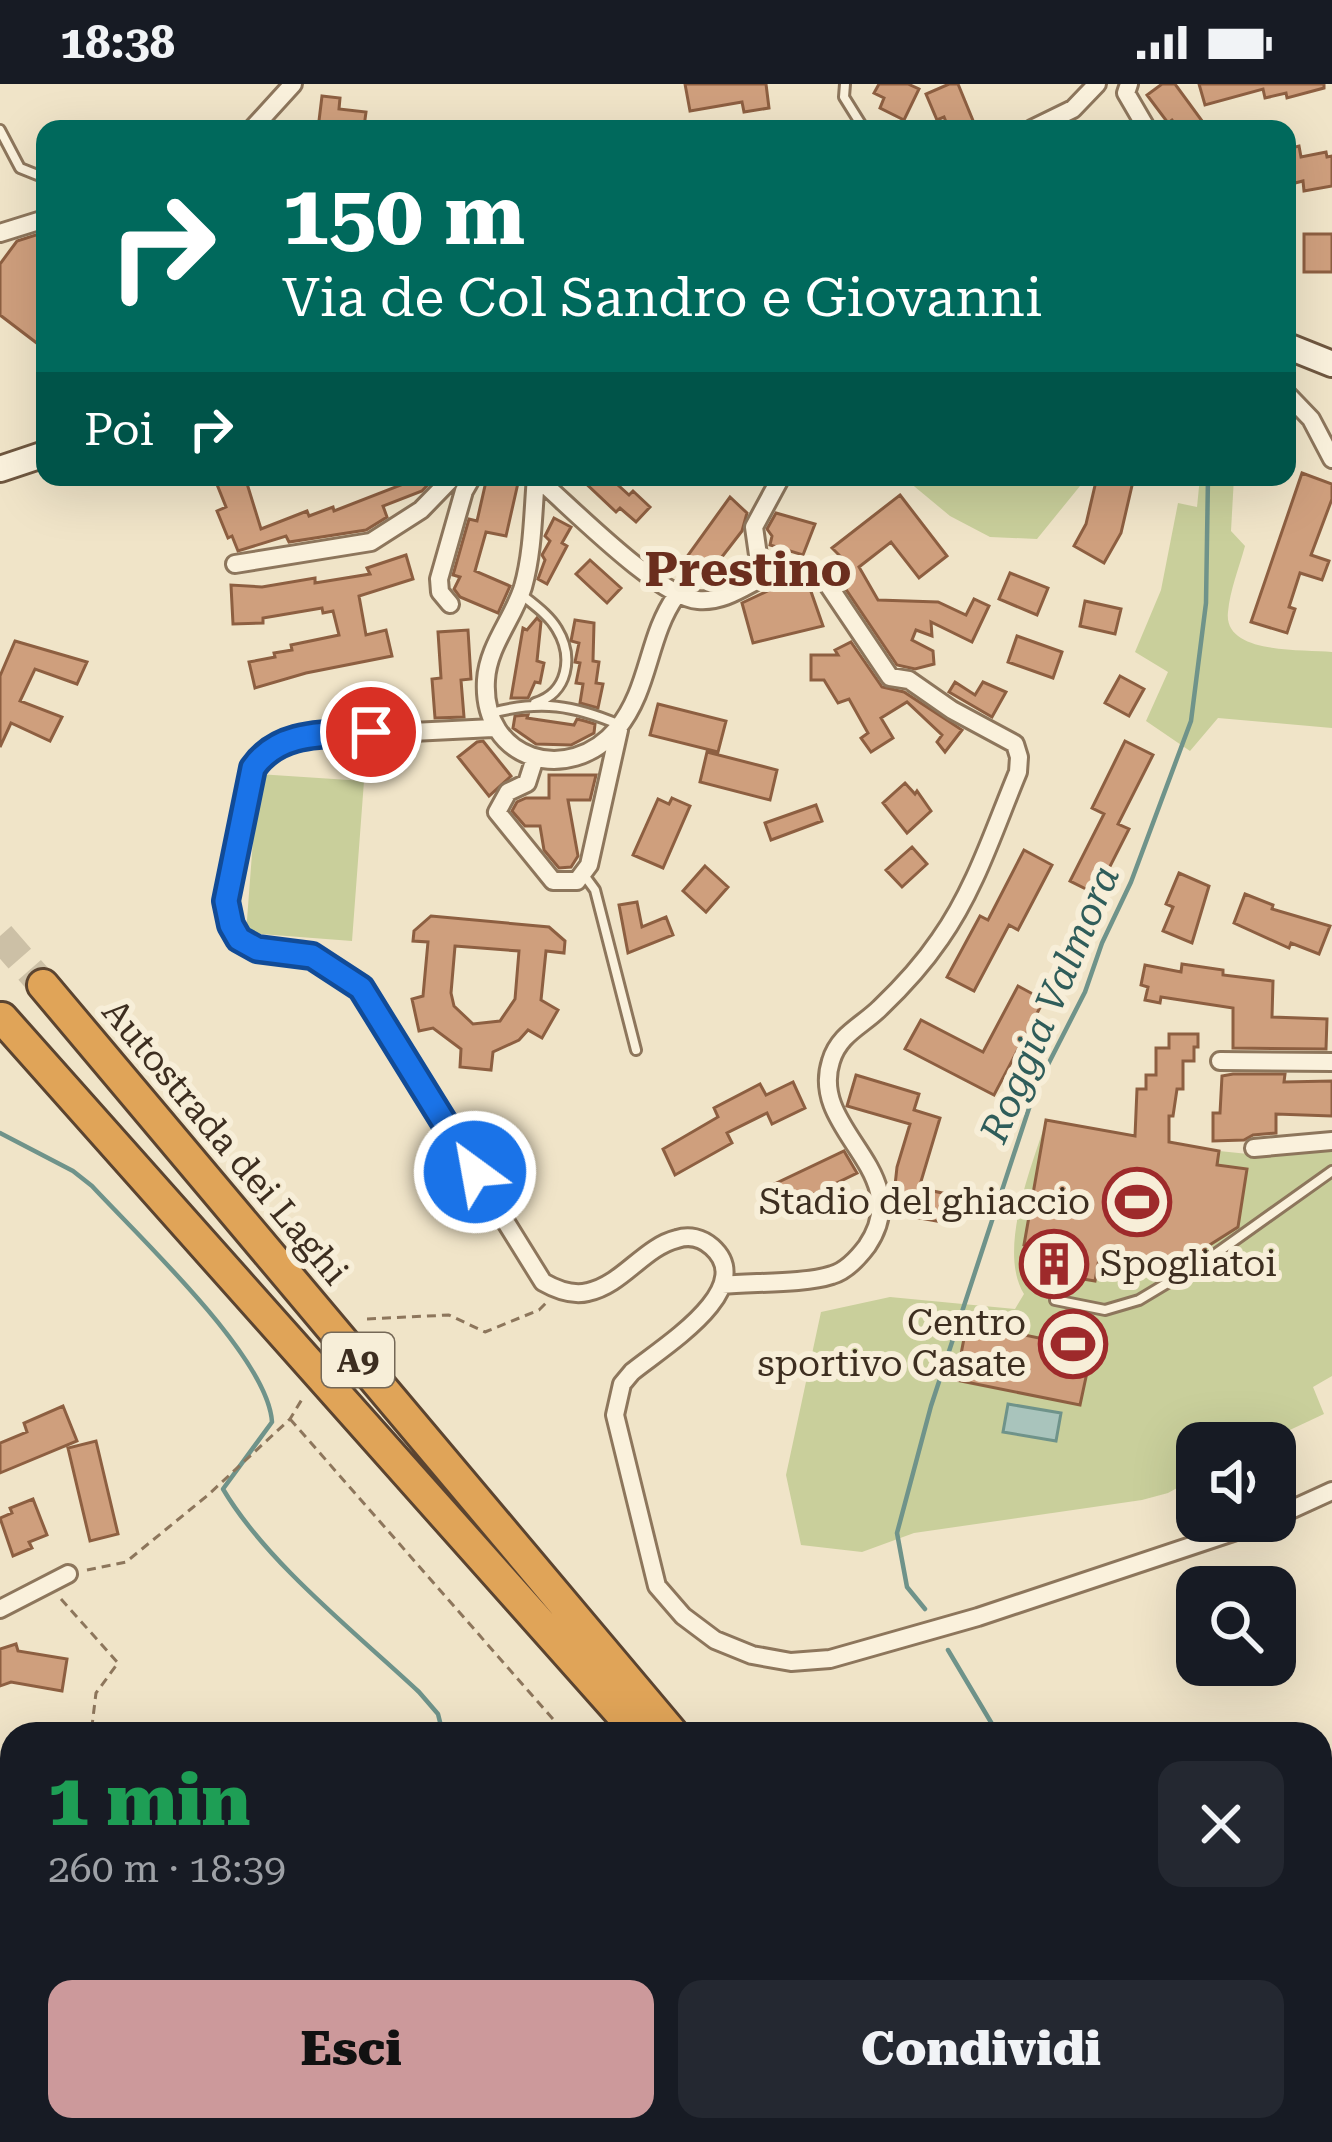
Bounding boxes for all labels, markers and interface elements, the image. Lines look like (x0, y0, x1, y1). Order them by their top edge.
text: 18:38 (60, 16, 175, 69)
text: 150 m (282, 166, 525, 264)
icon: right (84, 168, 240, 324)
text: Via de Col Sandro e Giovanni (282, 266, 1042, 329)
icon: right (178, 396, 244, 462)
text: Poi (84, 403, 154, 456)
district label: Prestino (645, 542, 851, 598)
pin (320, 681, 422, 783)
icon: arrive (338, 699, 404, 765)
water label: Roggia Valmora (971, 859, 1129, 1150)
street label: Autostrada dei Laghi (94, 991, 356, 1293)
position arrow (412, 1109, 538, 1235)
sports icon: Stadio del ghiaccio (1102, 1167, 1172, 1237)
place label: Stadio del ghiaccio (759, 1181, 1090, 1223)
building icon: Spogliatoi (1019, 1229, 1089, 1299)
place label: Spogliatoi (1100, 1243, 1277, 1285)
place label: Centro sportivo Casate (758, 1302, 1026, 1385)
sports icon: Centro sportivo Casate (1038, 1309, 1108, 1379)
road number: A9 (322, 1333, 394, 1387)
map controls (1176, 1422, 1296, 1686)
button: sound (1176, 1422, 1296, 1542)
button: search (1176, 1566, 1296, 1686)
text: 1 min (48, 1758, 250, 1843)
button: close (1158, 1761, 1284, 1887)
text: 260 m · 18:39 (48, 1846, 286, 1892)
button: Esci (48, 1980, 654, 2118)
button: Condividi (678, 1980, 1284, 2118)

